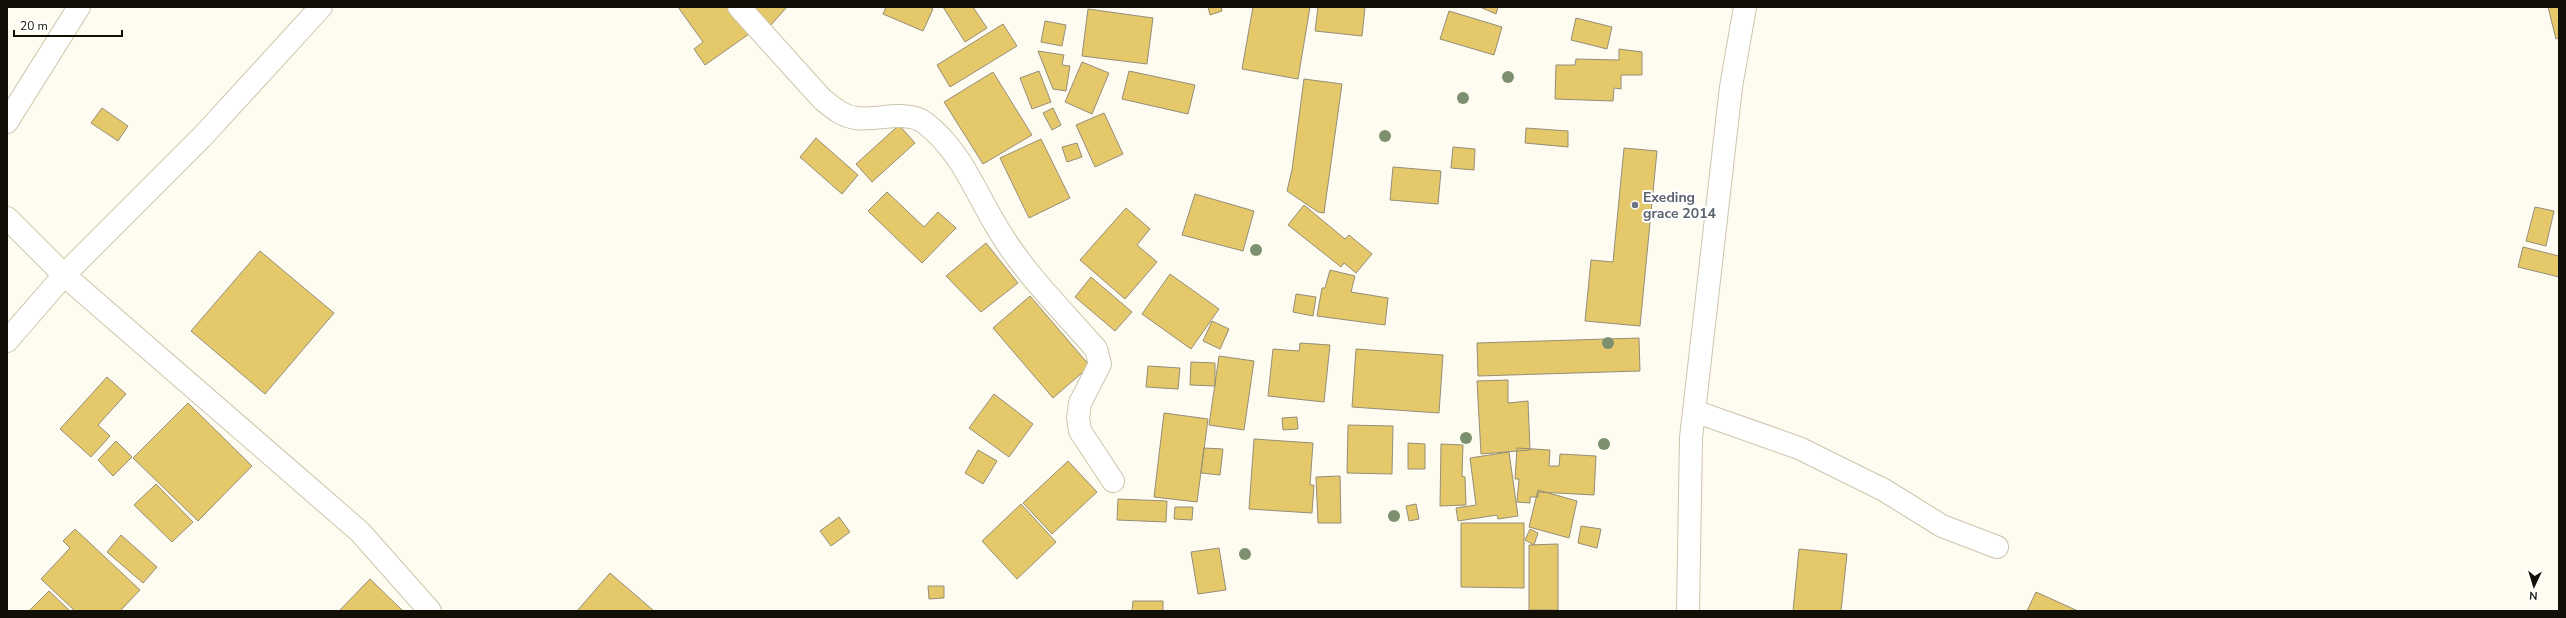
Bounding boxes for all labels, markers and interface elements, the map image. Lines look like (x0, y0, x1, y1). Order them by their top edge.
scale bar (14, 12, 122, 38)
text: 20 m (20, 18, 48, 34)
place label: Exeding grace 2014 (1643, 188, 1717, 223)
marker: Exeding grace 2014 (1630, 200, 1640, 210)
north arrow (2514, 566, 2554, 606)
text: N (2529, 588, 2538, 603)

